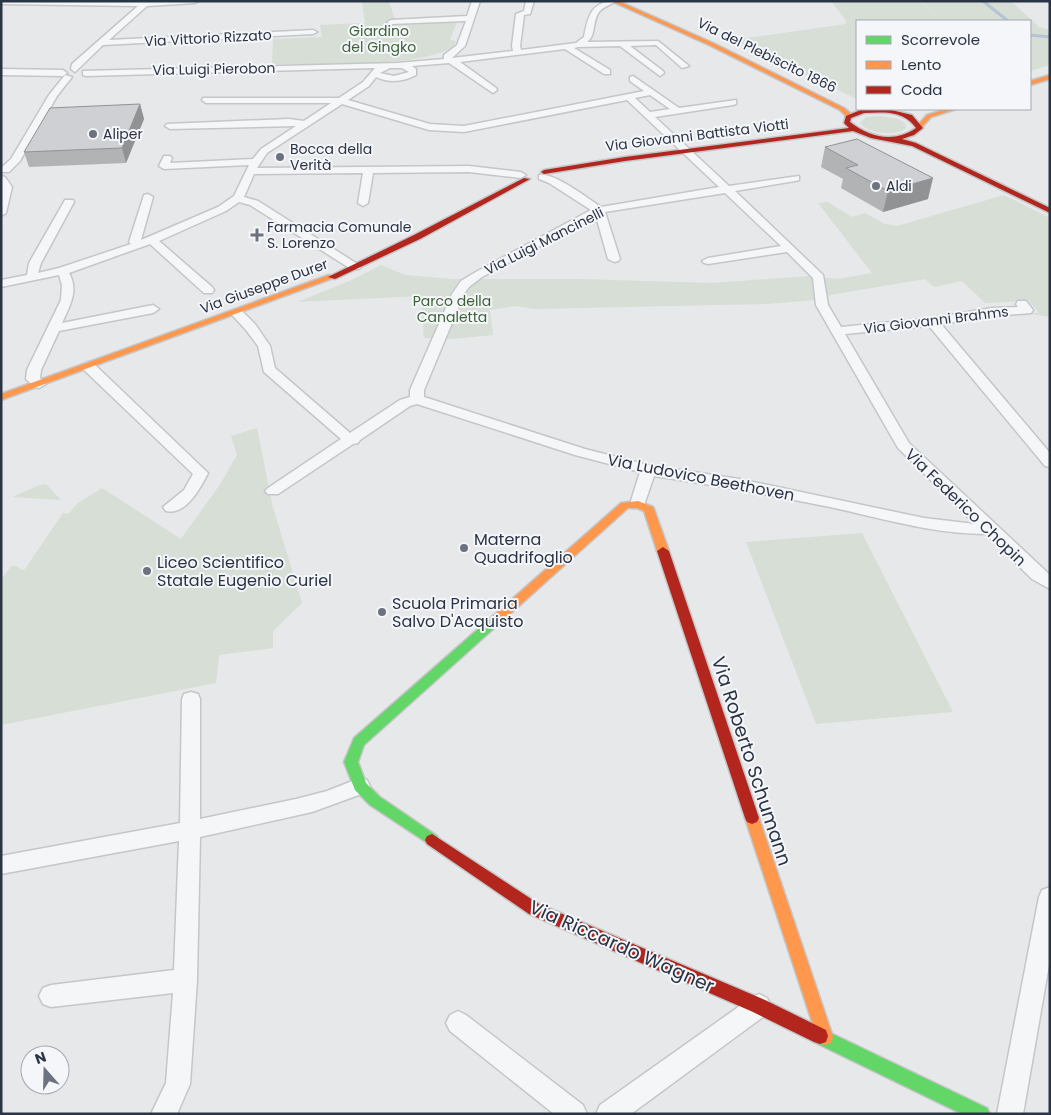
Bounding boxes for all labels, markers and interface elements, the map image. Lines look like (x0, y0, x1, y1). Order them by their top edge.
street label: Via del Plebiscito 1866 (694, 13, 840, 98)
legend (856, 20, 1031, 110)
park label: Giardino del Gingko (342, 21, 416, 57)
street label: Via Vittorio Rizzato (144, 25, 272, 51)
text: Scorrevole (901, 29, 980, 50)
text: Lento (901, 54, 941, 75)
street label: Via Luigi Pierobon (152, 58, 276, 80)
text: Coda (901, 79, 942, 100)
street label: Via Giovanni Battista Viotti (604, 114, 790, 156)
place label: Aliper (103, 124, 143, 144)
marker: Aliper (87, 128, 99, 140)
place label: Bocca della Verità (290, 139, 372, 175)
marker: Bocca della Verità (274, 151, 286, 163)
place label: Aldi (886, 176, 912, 196)
marker: Aldi (870, 180, 882, 192)
street label: Via Luigi Mancinelli (481, 202, 607, 280)
place label: Farmacia Comunale S. Lorenzo (267, 217, 412, 253)
marker: Farmacia Comunale S. Lorenzo (251, 229, 263, 241)
street label: Via Giuseppe Durer (197, 254, 331, 318)
park label: Parco della Canaletta (413, 291, 491, 327)
street label: Via Giovanni Brahms (862, 301, 1010, 339)
street label: Via Federico Chopin (900, 443, 1031, 571)
street label: Via Ludovico Beethoven (605, 448, 796, 507)
place label: Materna Quadrifoglio (474, 528, 573, 569)
marker: Materna Quadrifoglio (458, 542, 470, 554)
place label: Liceo Scientifico Statale Eugenio Curiel (157, 551, 332, 592)
marker: Liceo Scientifico Statale Eugenio Curiel (141, 565, 153, 577)
place label: Scuola Primaria Salvo D'Acquisto (392, 592, 523, 633)
marker: Scuola Primaria Salvo D'Acquisto (376, 606, 388, 618)
street label: Via Roberto Schumann (705, 653, 798, 869)
street label: Via Riccardo Wagner (525, 893, 719, 999)
north arrow (20, 1045, 70, 1095)
text: N (32, 1047, 49, 1069)

